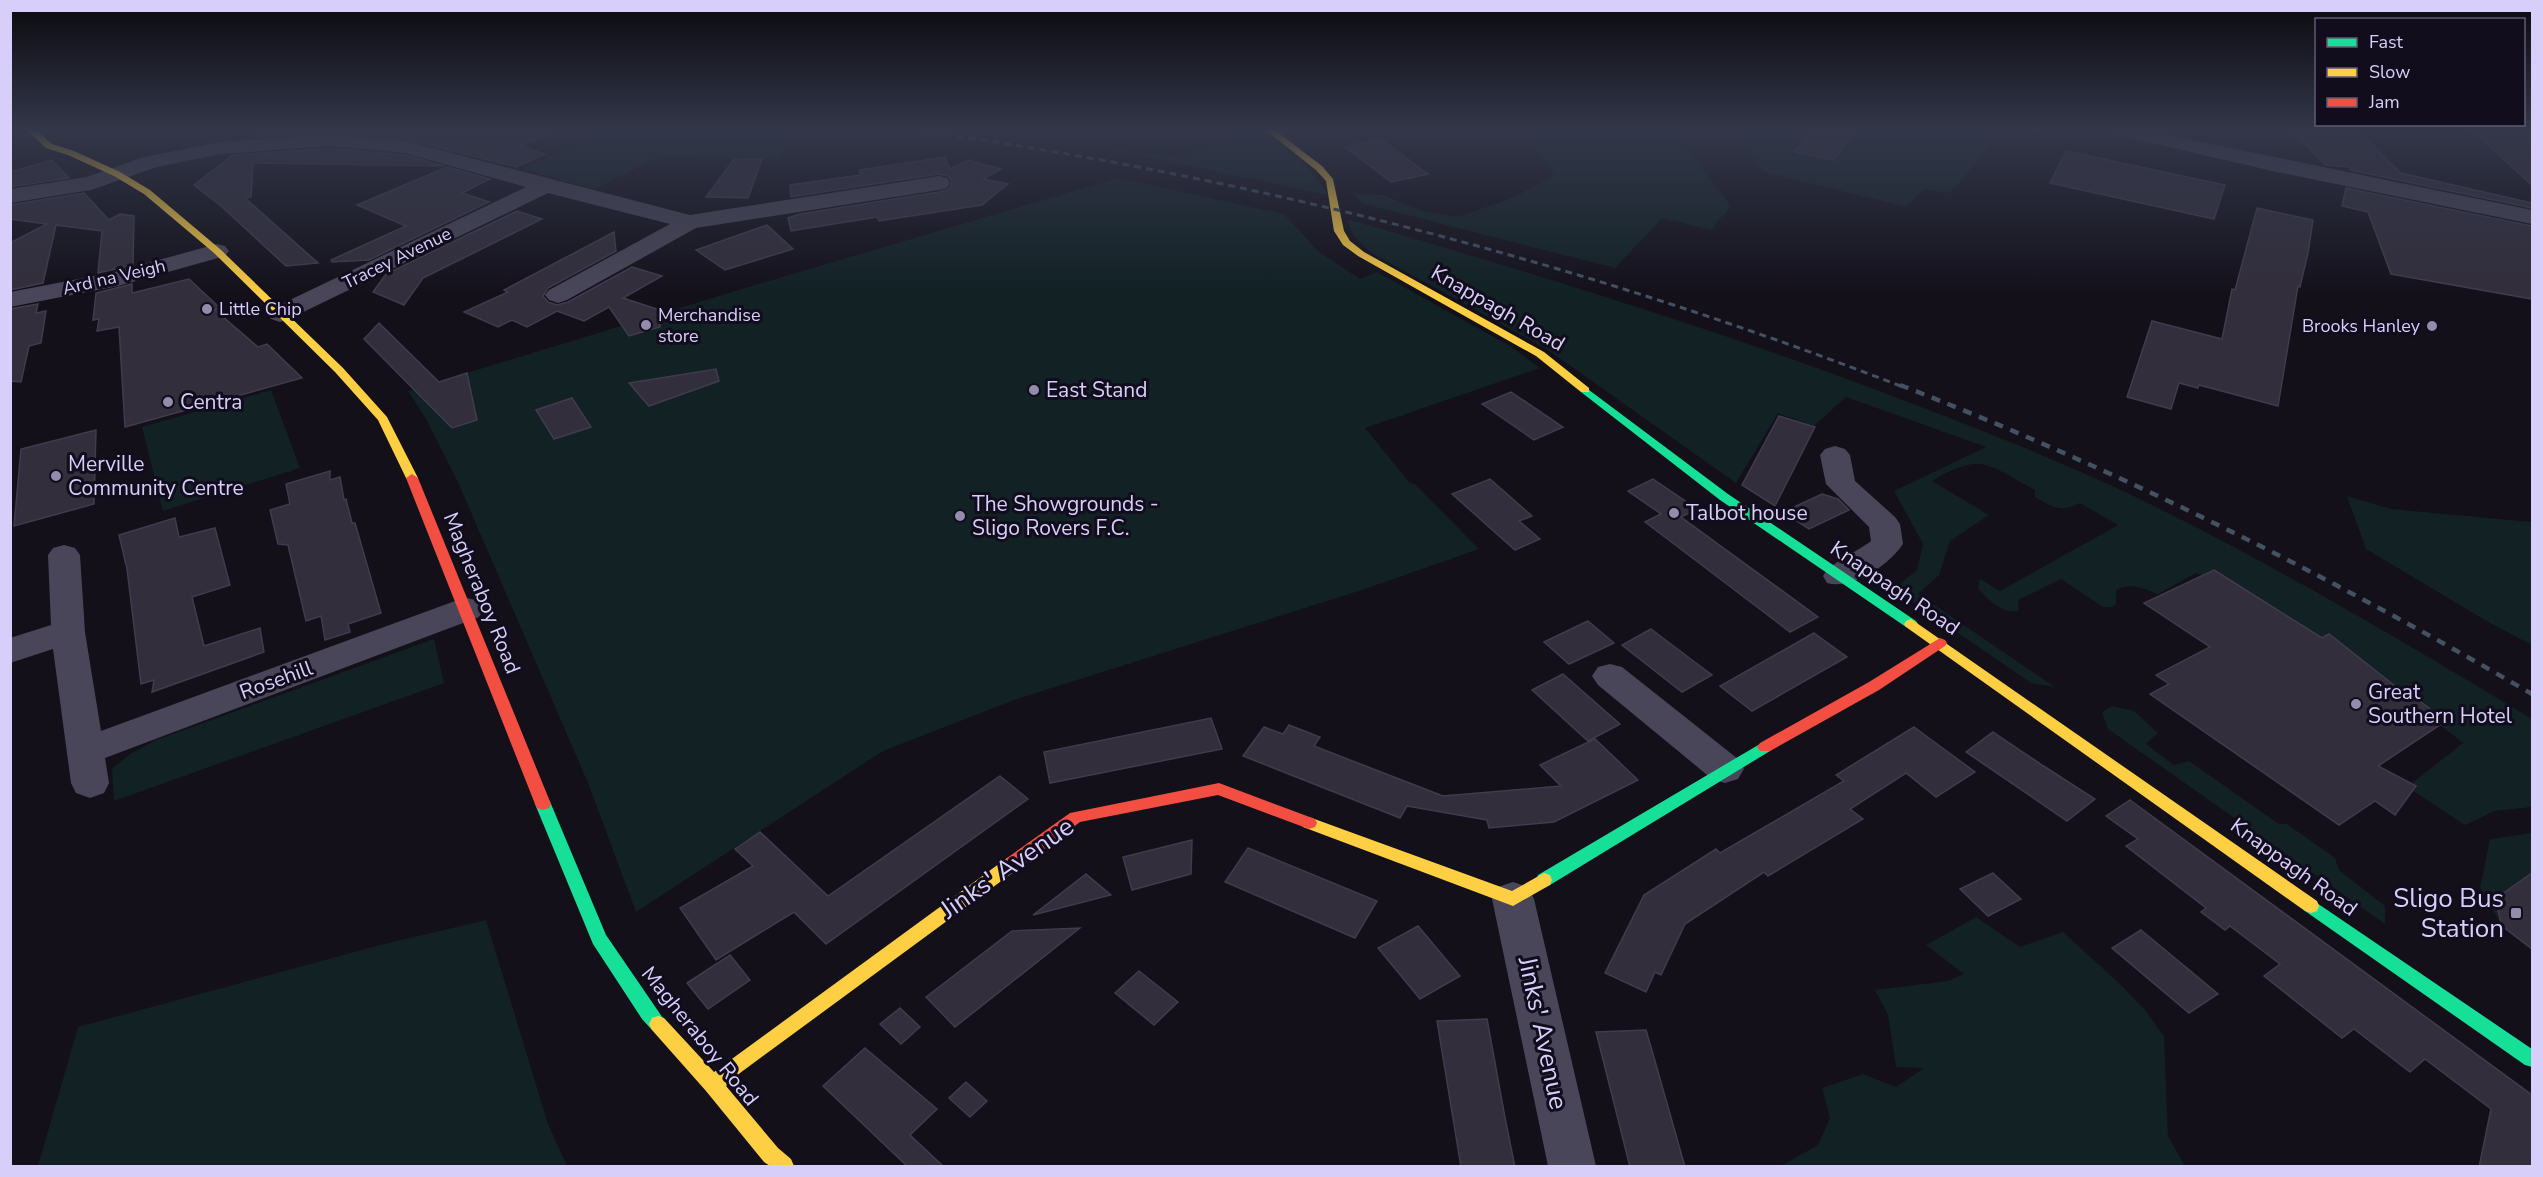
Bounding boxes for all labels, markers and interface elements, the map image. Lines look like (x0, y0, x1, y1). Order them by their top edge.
legend (2315, 18, 2525, 126)
text: Fast (2369, 30, 2404, 54)
text: Slow (2369, 60, 2410, 84)
text: Jam (2368, 90, 2400, 114)
street label: Tracey Avenue (339, 221, 455, 295)
street label: Ard na Veigh (60, 254, 168, 300)
street label: Knappagh Road (1426, 258, 1570, 358)
place label: Little Chip (219, 297, 302, 321)
marker: Little Chip (200, 302, 214, 316)
place label: Merchandise store (658, 303, 761, 348)
place label: Brooks Hanley (2302, 314, 2421, 338)
marker: Merchandise store (639, 318, 653, 332)
marker: Brooks Hanley (2425, 319, 2439, 333)
place label: East Stand (1046, 376, 1147, 404)
marker: East Stand (1027, 383, 1041, 397)
place label: Centra (180, 388, 242, 416)
marker: Centra (161, 395, 175, 409)
place label: Merville Community Centre (68, 450, 244, 502)
marker: Merville Community Centre (49, 469, 63, 483)
place label: The Showgrounds - Sligo Rovers F.C. (972, 490, 1159, 542)
place label: Talbot house (1686, 499, 1808, 527)
marker: Talbot house (1667, 506, 1681, 520)
street label: Magheraboy Road (437, 508, 527, 678)
marker: The Showgrounds - Sligo Rovers F.C. (953, 509, 967, 523)
street label: Knappagh Road (1825, 534, 1965, 642)
street label: Rosehill (236, 654, 317, 706)
place label: Great Southern Hotel (2368, 678, 2513, 730)
marker: Great Southern Hotel (2349, 697, 2363, 711)
street label: Jinks' Avenue (932, 809, 1081, 927)
street label: Knappagh Road (2225, 812, 2363, 922)
place label: Sligo Bus Station (2393, 881, 2504, 946)
marker: Sligo Bus Station (2509, 906, 2523, 920)
street label: Jinks' Avenue (1510, 952, 1576, 1113)
street label: Magheraboy Road (635, 960, 765, 1112)

